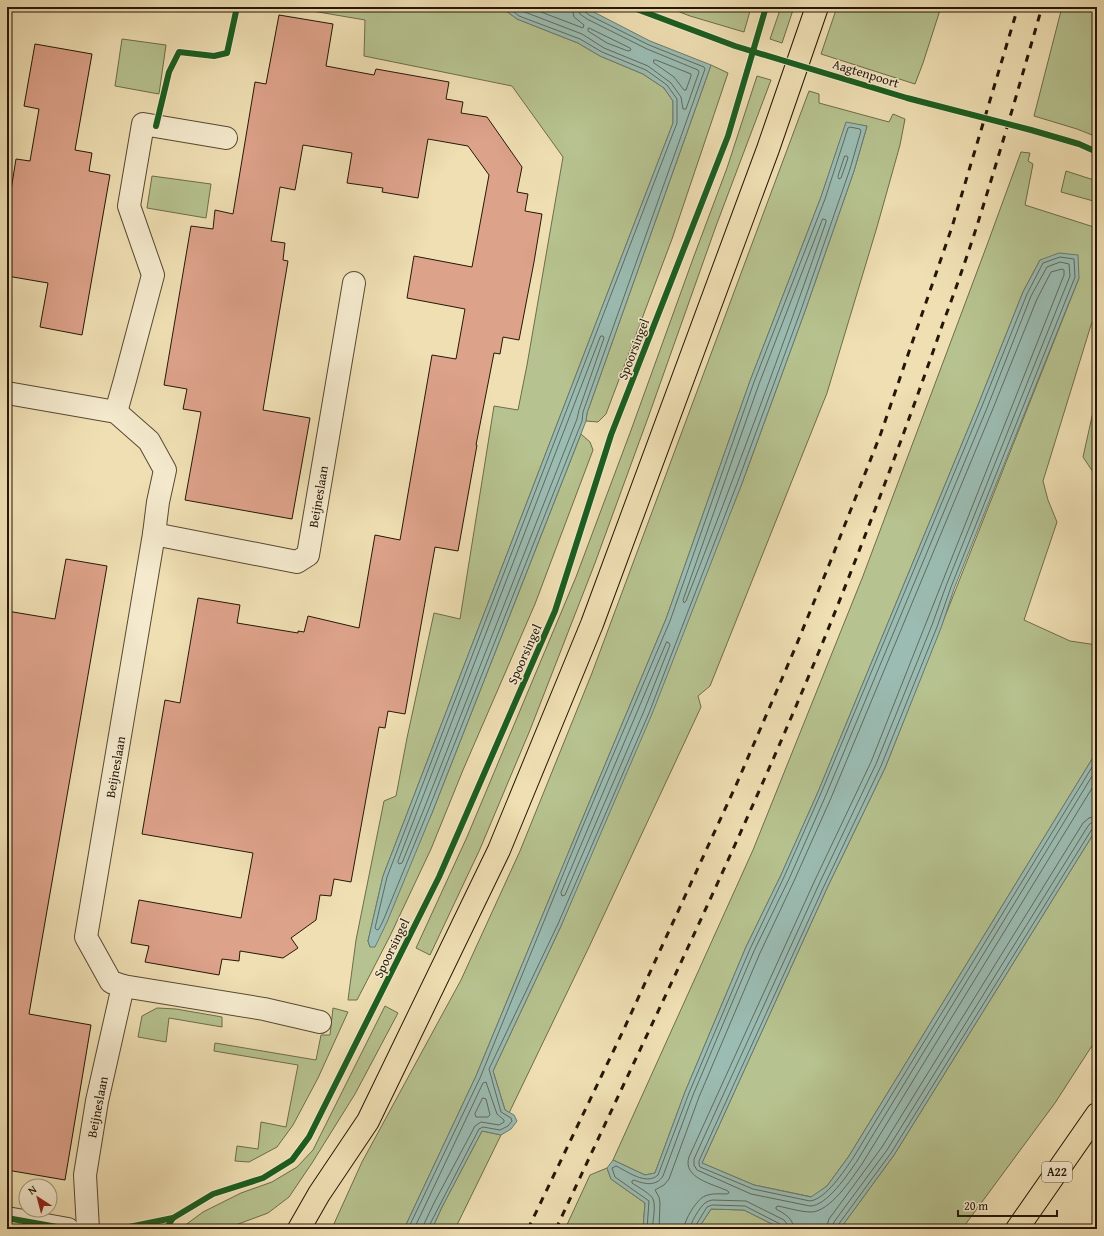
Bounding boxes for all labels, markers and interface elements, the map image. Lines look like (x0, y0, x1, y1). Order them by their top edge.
street label: Aagtenpoort (830, 54, 902, 93)
street label: Spoorsingel (613, 315, 654, 383)
street label: Beijneslaan (304, 464, 333, 529)
street label: Spoorsingel (503, 621, 546, 687)
street label: Beijneslaan (101, 734, 130, 799)
street label: Spoorsingel (369, 915, 414, 981)
street label: Beijneslaan (82, 1074, 113, 1140)
road number: A22 (1042, 1162, 1072, 1182)
north arrow (18, 1178, 58, 1218)
text: N (24, 1181, 40, 1199)
scale bar (958, 1192, 1057, 1218)
text: 20 m (964, 1197, 988, 1214)

